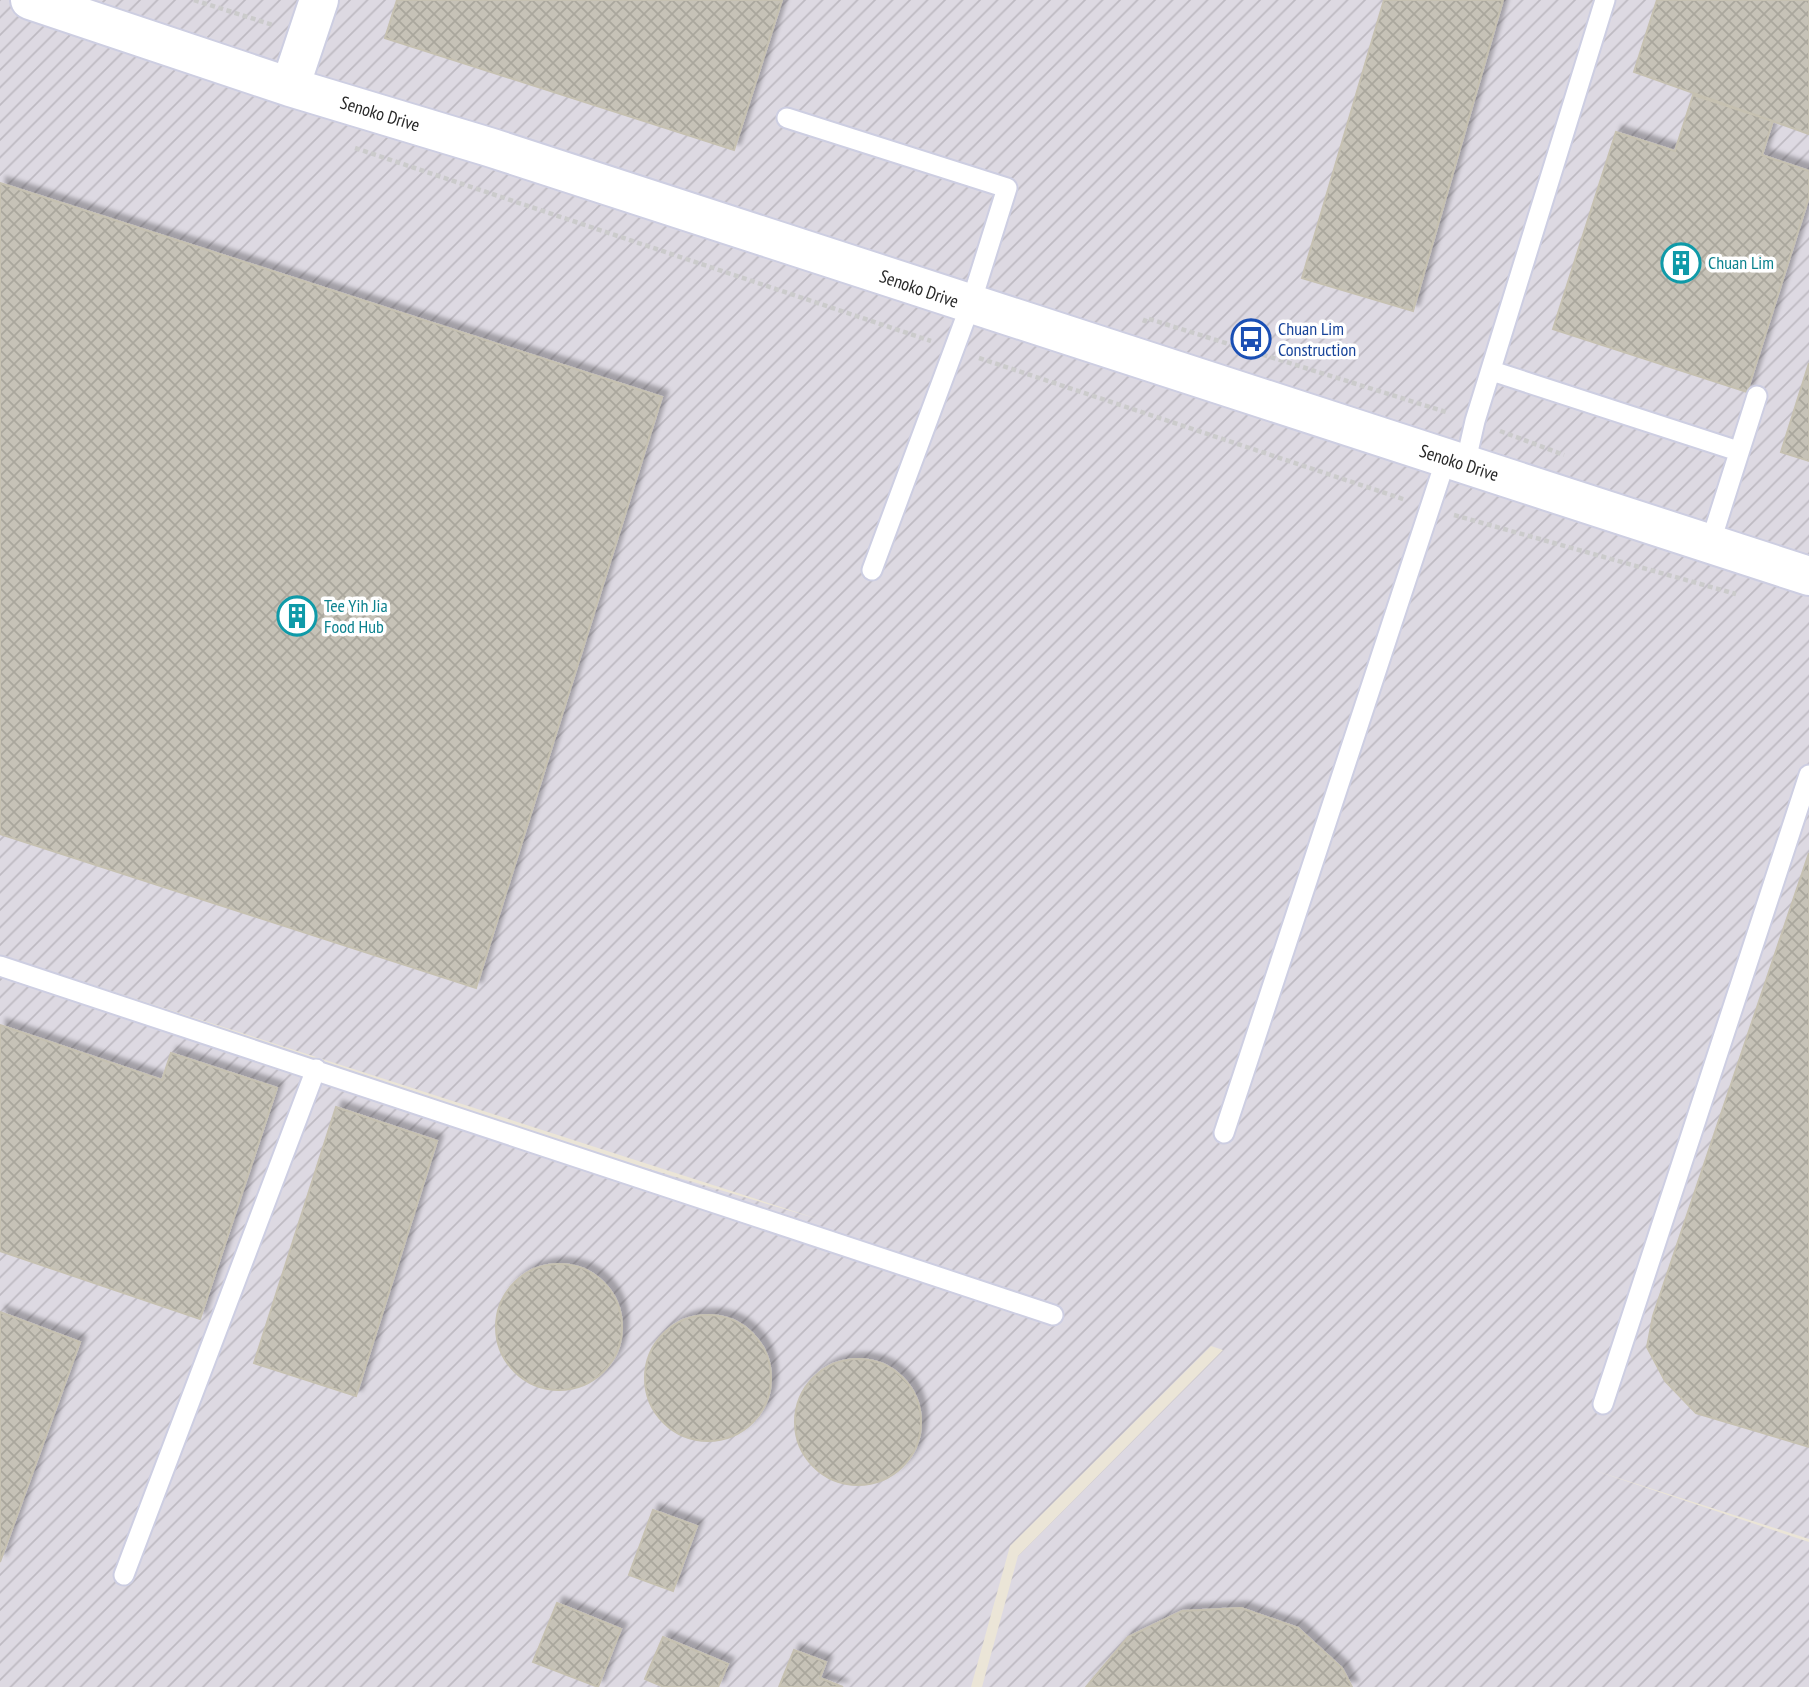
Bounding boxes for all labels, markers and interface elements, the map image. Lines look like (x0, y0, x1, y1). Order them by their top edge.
street label: Senoko Drive (338, 91, 423, 136)
building icon: Chuan Lim (1660, 242, 1702, 284)
place label: Chuan Lim (1708, 251, 1774, 274)
street label: Senoko Drive (877, 264, 962, 313)
place label: Chuan Lim Construction (1278, 317, 1356, 361)
bus stop icon: Chuan Lim Construction (1230, 318, 1272, 360)
street label: Senoko Drive (1417, 439, 1502, 486)
place label: Tee Yih Jia Food Hub (324, 594, 388, 638)
building icon: Tee Yih Jia Food Hub (276, 595, 318, 637)

